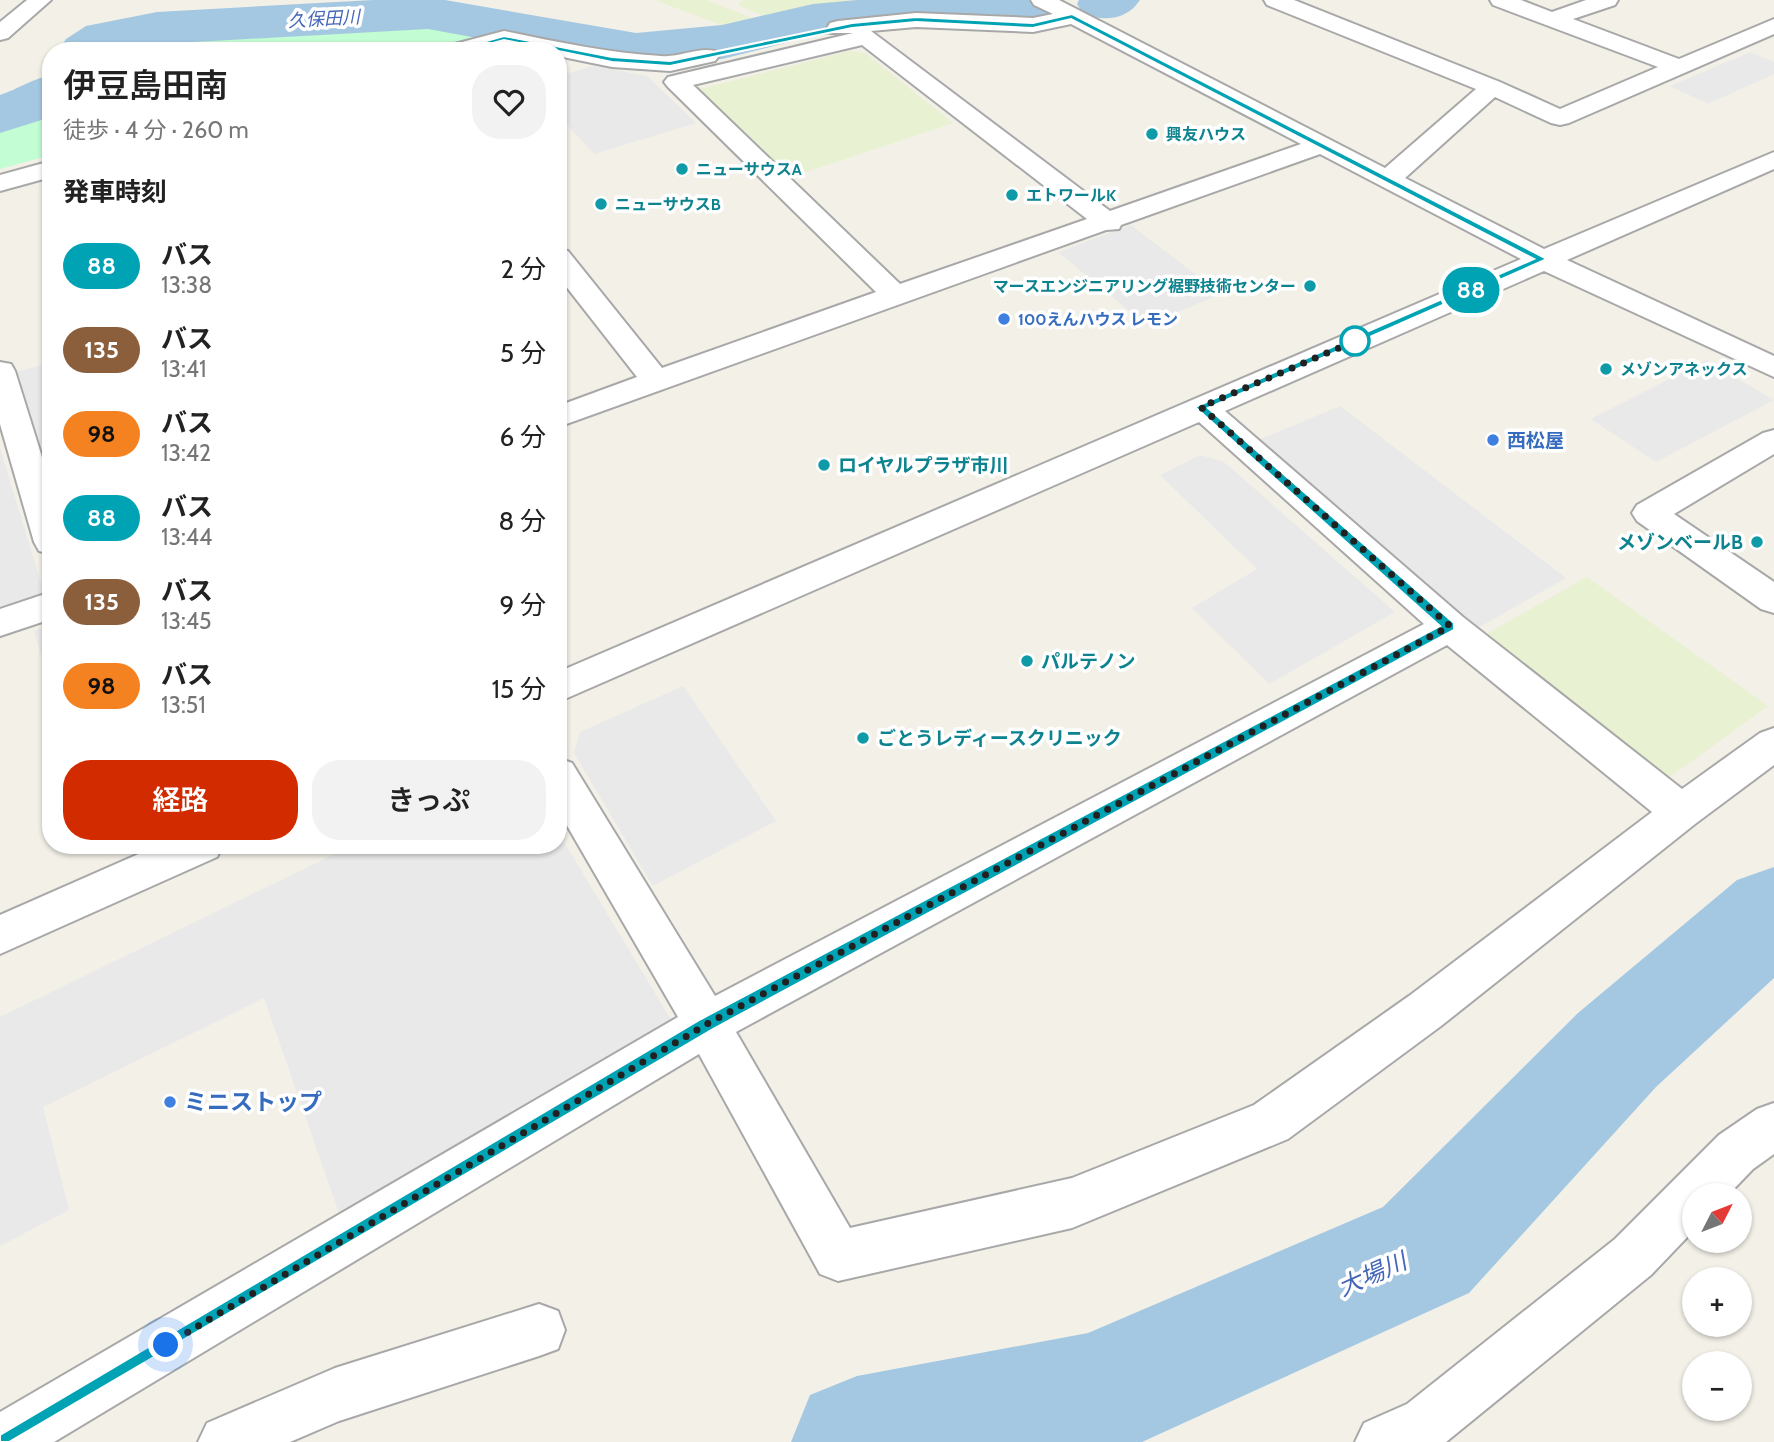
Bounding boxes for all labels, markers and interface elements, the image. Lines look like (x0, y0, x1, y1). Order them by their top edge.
water label: 久保田川 (287, 6, 363, 32)
text: 伊豆島田南 (63, 65, 228, 105)
button: heart (472, 65, 546, 139)
text: 徒歩 · 4 分 · 260 m (63, 116, 249, 144)
place label: 興友ハウス (1166, 125, 1246, 144)
marker: 興友ハウス (1144, 126, 1160, 142)
place label: ニューサウスA (696, 160, 802, 179)
marker: ニューサウスA (674, 161, 690, 177)
text: 発車時刻 (63, 176, 167, 208)
place label: エトワールK (1026, 186, 1116, 205)
marker: エトワールK (1004, 187, 1020, 203)
place label: ニューサウスB (615, 195, 721, 214)
marker: ニューサウスB (593, 196, 609, 212)
text: バス (161, 239, 213, 271)
text: 88 (87, 251, 116, 280)
text: 2 分 (501, 253, 546, 285)
line badge: 88 (1440, 267, 1502, 313)
text: 13:38 (161, 271, 212, 299)
text: 88 (1457, 275, 1486, 304)
place label: マースエンジニアリング裾野技術センター (993, 277, 1296, 296)
marker: マースエンジニアリング裾野技術センター (1302, 278, 1318, 294)
place label: 100えんハウス レモン (1018, 310, 1178, 329)
marker: 100えんハウス レモン (996, 311, 1012, 327)
text: バス (161, 323, 213, 355)
unlabelled marker (1340, 326, 1370, 356)
text: 135 (84, 335, 119, 364)
text: 5 分 (500, 337, 546, 369)
text: 13:41 (161, 355, 207, 383)
place label: メゾンアネックス (1620, 360, 1748, 379)
marker: メゾンアネックス (1598, 361, 1614, 377)
text: バス (161, 407, 213, 439)
text: 98 (88, 419, 115, 448)
text: 6 分 (499, 421, 546, 453)
place label: 西松屋 (1507, 429, 1564, 452)
marker: 西松屋 (1485, 432, 1501, 448)
text: 13:42 (161, 439, 211, 467)
place label: ロイヤルプラザ市川 (838, 454, 1008, 477)
marker: ロイヤルプラザ市川 (816, 457, 832, 473)
text: バス (161, 491, 213, 523)
text: 88 (87, 503, 116, 532)
text: 8 分 (498, 505, 546, 537)
text: 13:44 (161, 523, 212, 551)
place label: メゾンベールB (1617, 531, 1743, 554)
marker: メゾンベールB (1749, 534, 1765, 550)
text: バス (161, 575, 213, 607)
text: 135 (84, 587, 119, 616)
text: 9 分 (499, 589, 546, 621)
text: 13:45 (161, 607, 211, 635)
place label: パルテノン (1041, 650, 1135, 673)
marker: パルテノン (1019, 653, 1035, 669)
text: バス (161, 659, 213, 691)
text: 98 (88, 671, 115, 700)
text: 15 分 (492, 673, 546, 705)
text: 13:51 (161, 691, 206, 719)
place label: ごとうレディースクリニック (877, 727, 1122, 750)
marker: ごとうレディースクリニック (855, 730, 871, 746)
button: 経路 (63, 760, 298, 840)
button: きっぷ (312, 760, 546, 840)
place label: ミニストップ (184, 1088, 322, 1116)
marker: ミニストップ (162, 1094, 178, 1110)
north arrow (1682, 1183, 1752, 1253)
map controls (1682, 1183, 1752, 1421)
water label: 大場川 (1333, 1245, 1414, 1302)
button: + (1682, 1267, 1752, 1337)
your location (148, 1327, 183, 1362)
button: − (1682, 1351, 1752, 1421)

